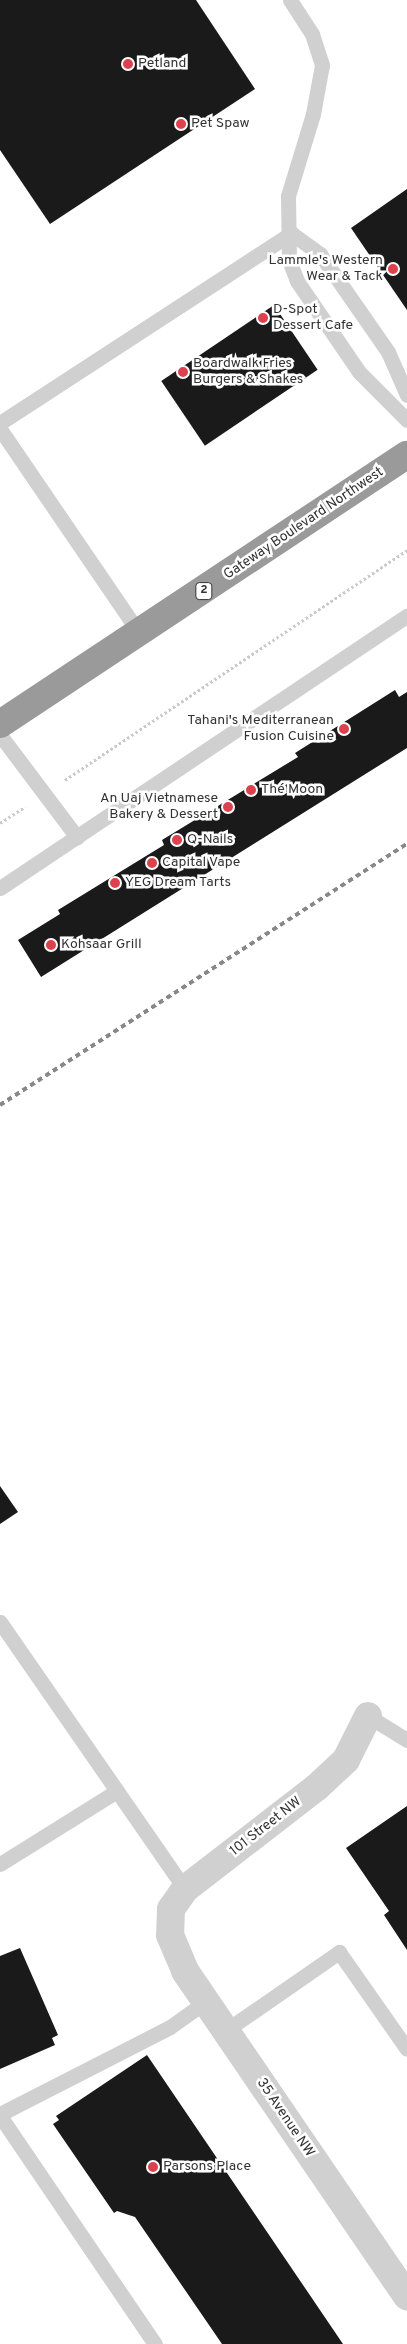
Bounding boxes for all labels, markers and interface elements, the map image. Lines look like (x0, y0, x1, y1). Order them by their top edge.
place label: Petland (138, 56, 186, 72)
marker: Petland (122, 58, 134, 70)
place label: Pet Spaw (191, 116, 250, 132)
marker: Pet Spaw (175, 118, 187, 130)
place label: Lammle's Western Wear & Tack (268, 253, 383, 286)
marker: Lammle's Western Wear & Tack (387, 263, 399, 275)
place label: D-Spot Dessert Cafe (273, 302, 353, 334)
marker: D-Spot Dessert Cafe (257, 312, 269, 324)
place label: Boardwalk Fries Burgers & Shakes (193, 356, 303, 388)
marker: Boardwalk Fries Burgers & Shakes (177, 366, 189, 378)
street label: Gateway Boulevard Northwest (221, 464, 387, 584)
road number: 2 (195, 582, 213, 600)
place label: Tahani's Mediterranean Fusion Cuisine (187, 713, 334, 746)
marker: Tahani's Mediterranean Fusion Cuisine (338, 723, 350, 735)
place label: Thé Moon (261, 782, 323, 798)
marker: Thé Moon (245, 784, 257, 796)
place label: An Uaj Vietnamese Bakery & Dessert (99, 791, 218, 824)
marker: An Uaj Vietnamese Bakery & Dessert (222, 801, 234, 813)
place label: Q-Nails (187, 832, 233, 848)
marker: Q-Nails (171, 834, 183, 846)
place label: Capital Vape (162, 855, 241, 871)
marker: Capital Vape (146, 857, 158, 869)
place label: YEG Dream Tarts (125, 875, 232, 891)
marker: YEG Dream Tarts (109, 877, 121, 889)
place label: Kohsaar Grill (61, 937, 142, 953)
marker: Kohsaar Grill (45, 939, 57, 951)
street label: 101 Street NW (227, 1794, 305, 1860)
street label: 35 Avenue NW (252, 2075, 318, 2161)
place label: Parsons Place (163, 2159, 251, 2175)
marker: Parsons Place (147, 2161, 159, 2173)

